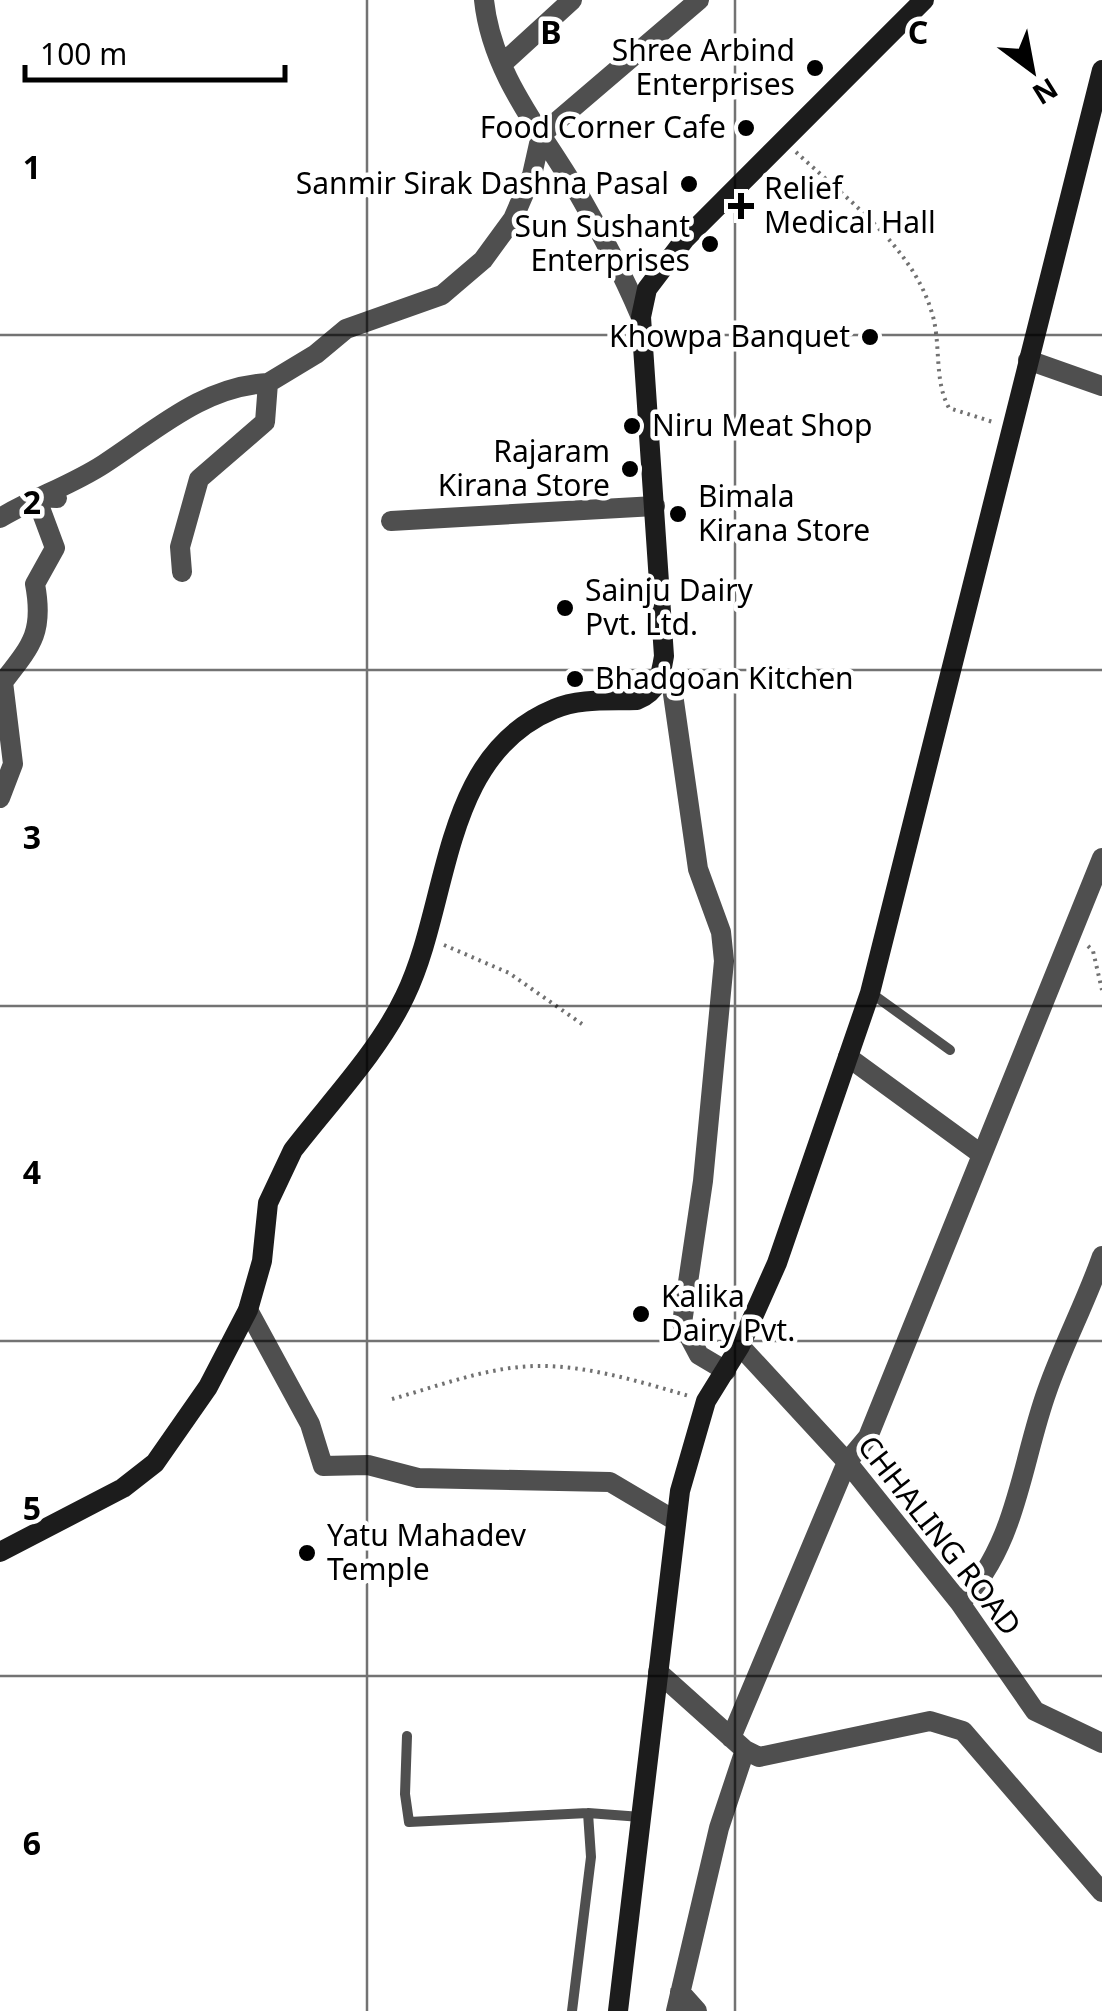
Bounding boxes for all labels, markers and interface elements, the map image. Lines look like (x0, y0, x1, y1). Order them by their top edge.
text: B (540, 10, 562, 53)
text: C (908, 10, 928, 53)
scale bar (25, 20, 285, 82)
north arrow (982, 20, 1082, 120)
place label: Shree Arbind Enterprises (612, 29, 795, 104)
text: 100 m (40, 33, 127, 74)
marker: Shree Arbind Enterprises (804, 57, 826, 79)
text: N (1026, 70, 1065, 114)
place label: Food Corner Cafe (480, 106, 726, 147)
marker: Food Corner Cafe (735, 117, 757, 139)
text: 1 (23, 145, 41, 188)
place label: Sanmir Sirak Dashna Pasal (296, 162, 669, 203)
place label: Relief Medical Hall (764, 167, 936, 242)
marker: Sanmir Sirak Dashna Pasal (678, 173, 700, 195)
marker: Relief Medical Hall (728, 193, 754, 219)
place label: Sun Sushant Enterprises (515, 205, 690, 280)
marker: Sun Sushant Enterprises (699, 233, 721, 255)
place label: Khowpa Banquet (609, 315, 850, 356)
marker: Khowpa Banquet (859, 326, 881, 348)
place label: Niru Meat Shop (652, 404, 872, 445)
marker: Niru Meat Shop (621, 415, 643, 437)
place label: Rajaram Kirana Store (438, 430, 610, 505)
marker: Rajaram Kirana Store (619, 458, 641, 480)
place label: Bimala Kirana Store (698, 475, 870, 550)
text: 2 (23, 480, 41, 523)
marker: Bimala Kirana Store (667, 503, 689, 525)
place label: Sainju Dairy Pvt. Ltd. (585, 569, 754, 644)
marker: Sainju Dairy Pvt. Ltd. (554, 597, 576, 619)
place label: Bhadgoan Kitchen (595, 657, 854, 698)
marker: Bhadgoan Kitchen (564, 668, 586, 690)
text: 3 (23, 815, 41, 858)
text: 4 (23, 1150, 41, 1193)
place label: Kalika Dairy Pvt. (661, 1275, 795, 1350)
marker: Kalika Dairy Pvt. (630, 1303, 652, 1325)
street label: CHHALING ROAD (849, 1427, 1031, 1644)
text: 5 (23, 1486, 41, 1529)
place label: Yatu Mahadev Temple (327, 1514, 527, 1589)
marker: Yatu Mahadev Temple (296, 1542, 318, 1564)
text: 6 (23, 1821, 41, 1864)

